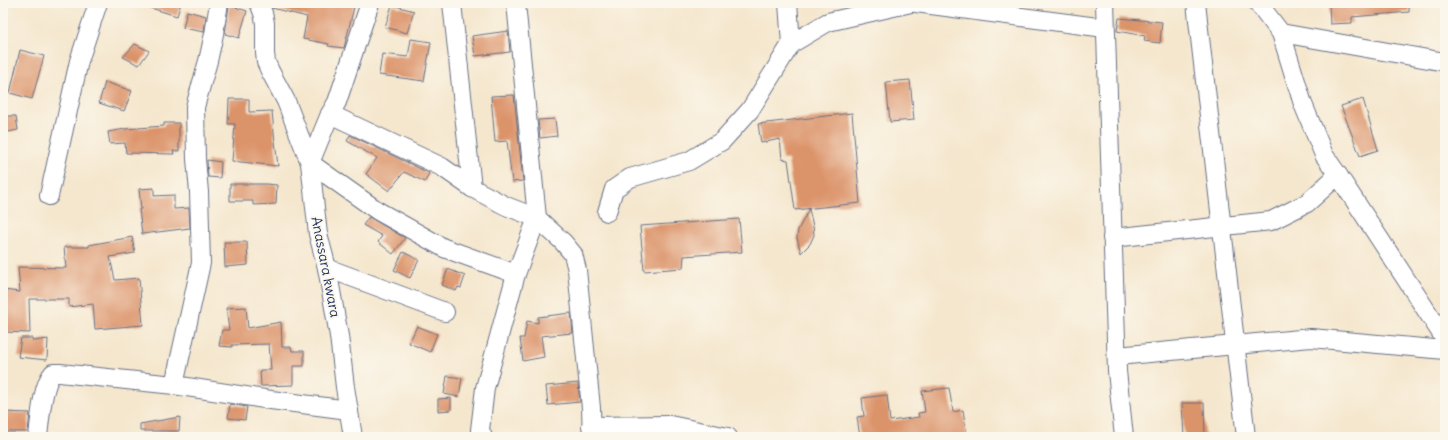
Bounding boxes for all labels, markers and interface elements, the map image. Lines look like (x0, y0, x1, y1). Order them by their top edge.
street label: Anassara kwara (307, 215, 345, 319)

